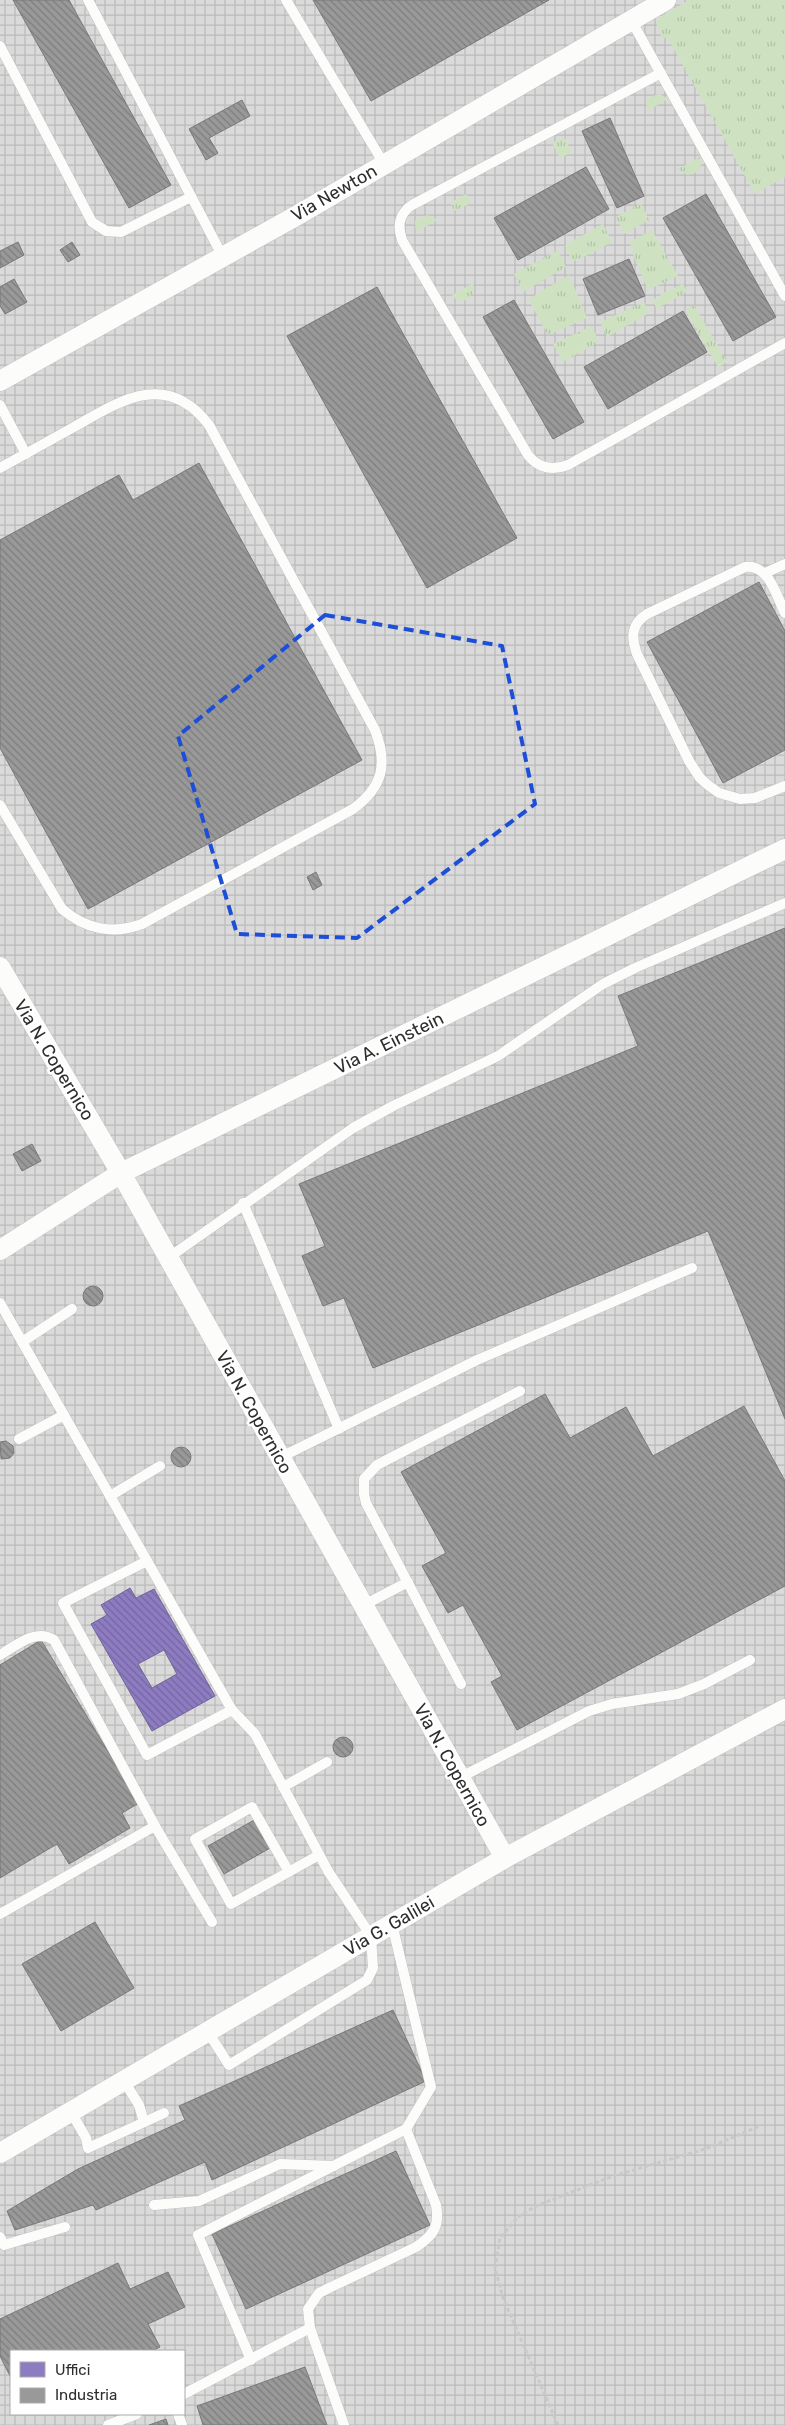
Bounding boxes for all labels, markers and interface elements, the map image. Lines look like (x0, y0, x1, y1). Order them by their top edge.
street label: Via Newton (287, 160, 381, 226)
street label: Via N. Copernico (9, 996, 99, 1124)
street label: Via A. Einstein (331, 1007, 447, 1079)
street label: Via N. Copernico (211, 1347, 297, 1477)
street label: Via N. Copernico (409, 1700, 495, 1830)
street label: Via G. Galilei (340, 1891, 438, 1961)
legend (10, 2350, 185, 2415)
text: Uffici (55, 2361, 90, 2379)
text: Industria (55, 2386, 117, 2404)

